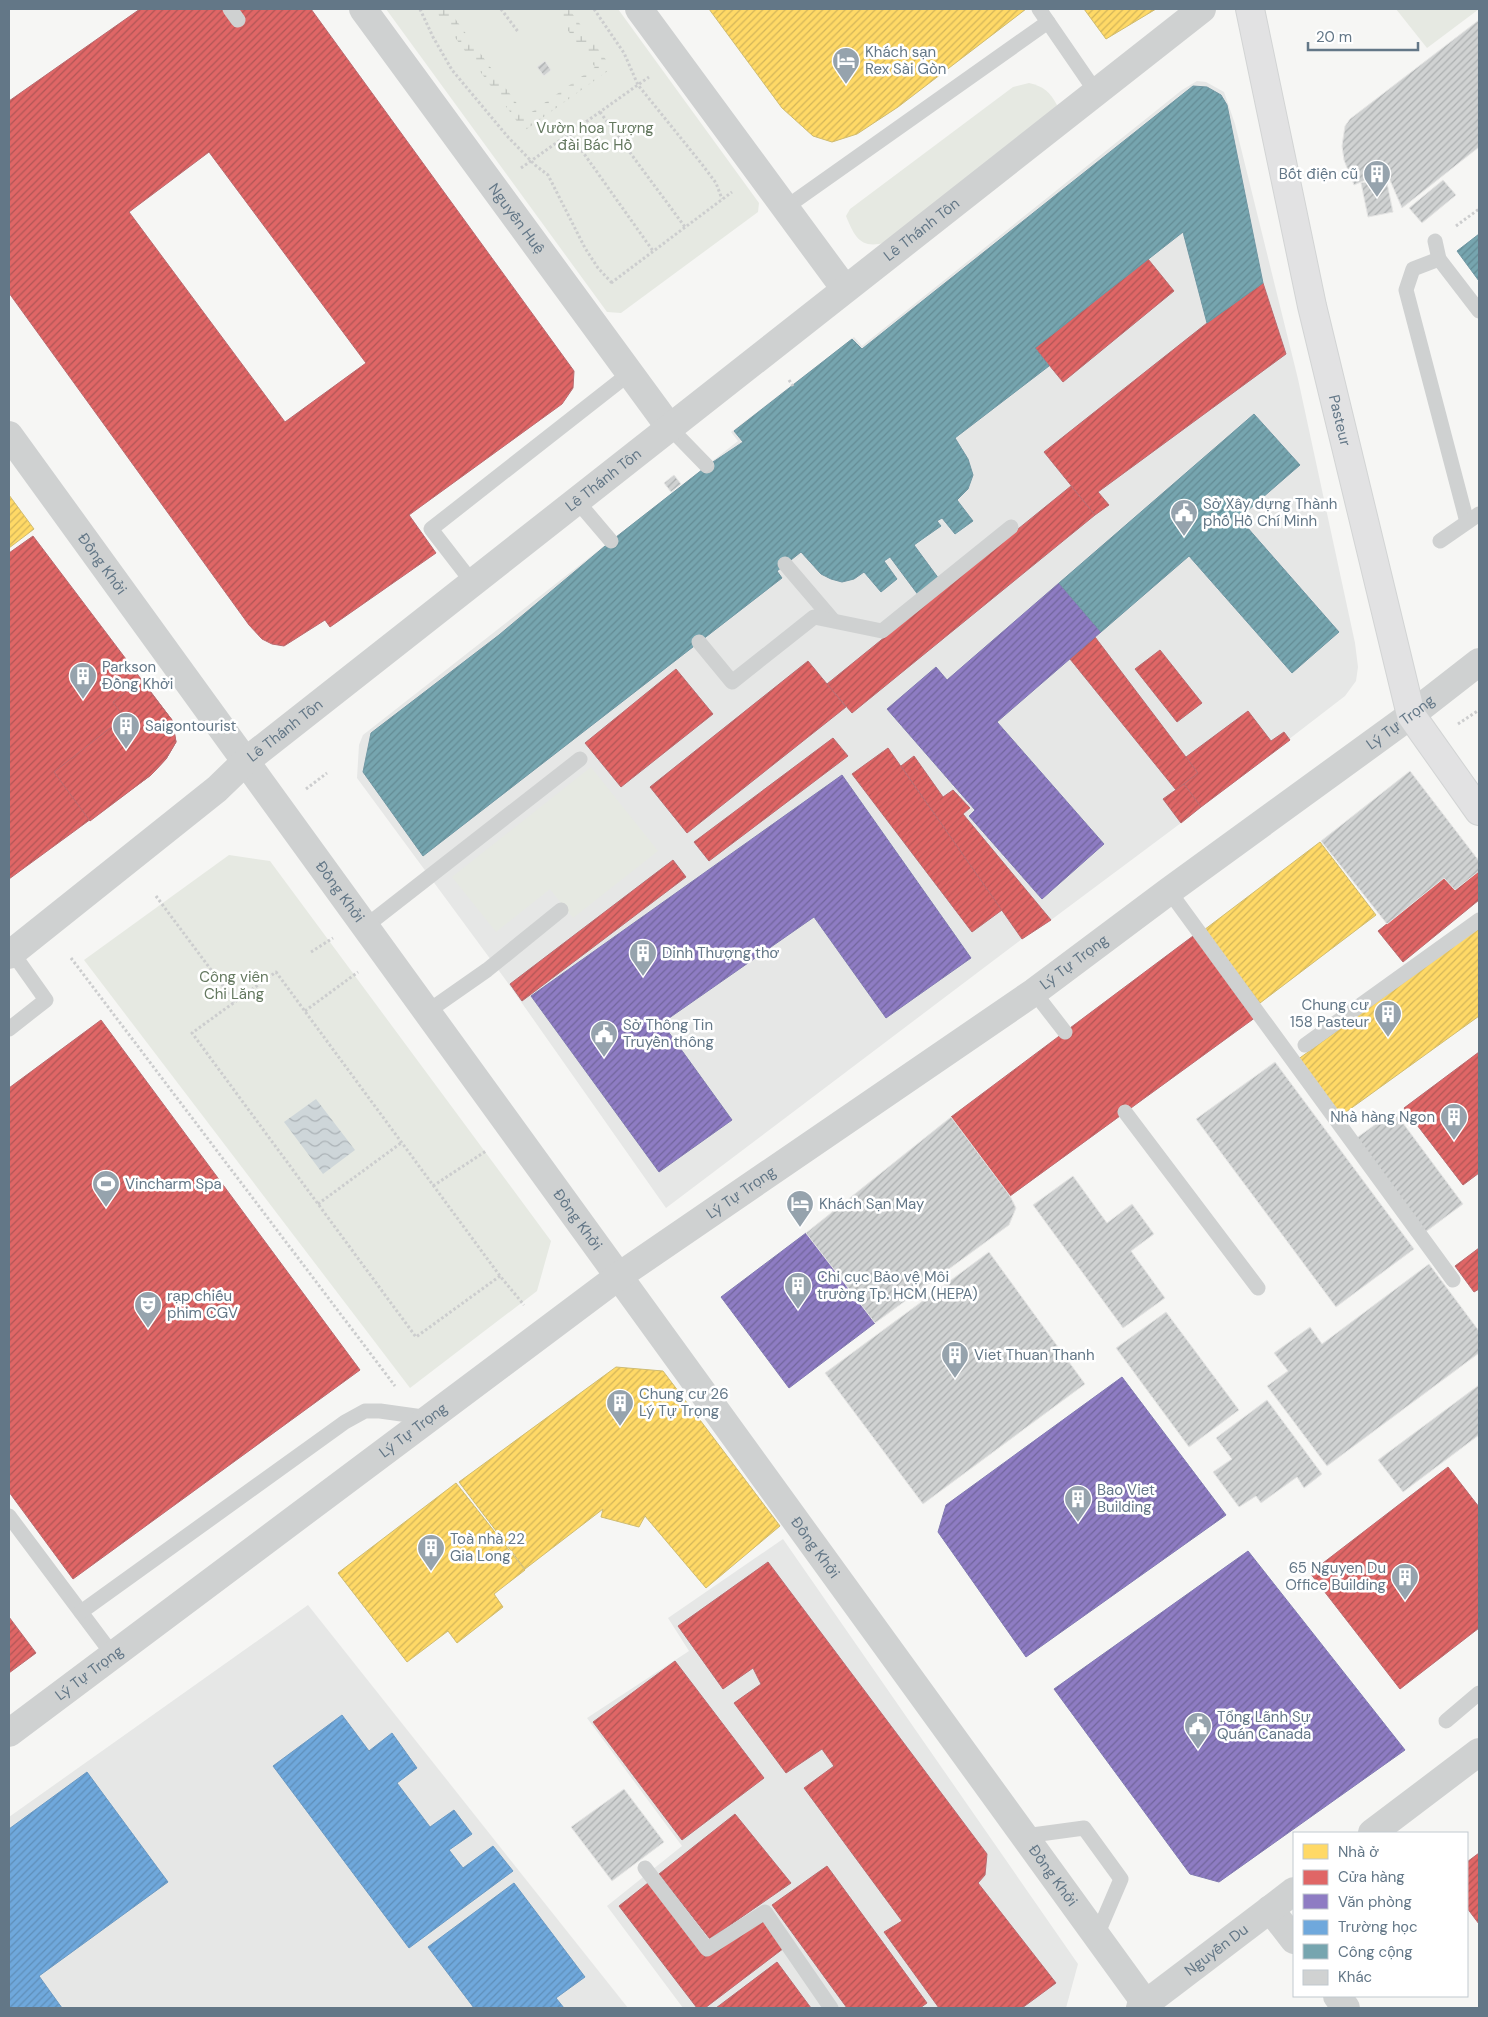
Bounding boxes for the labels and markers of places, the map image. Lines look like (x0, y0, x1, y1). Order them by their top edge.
place label: Khách sạn Rex Sài Gòn (865, 42, 946, 79)
hotel icon: Khách sạn Rex Sài Gòn (831, 46, 861, 85)
building icon: Bốt điện cũ (1362, 159, 1392, 198)
place label: Bốt điện cũ (1279, 164, 1358, 184)
place label: Sở Xây dựng Thành phố Hồ Chí Minh (1203, 494, 1337, 531)
public building icon: Sở Xây dựng Thành phố Hồ Chí Minh (1169, 498, 1199, 537)
place label: Parkson Đồng Khởi (102, 657, 173, 694)
building icon: Parkson Đồng Khởi (68, 661, 98, 700)
building icon: Saigontourist (111, 711, 141, 750)
place label: Saigontourist (145, 716, 237, 736)
building icon: Dinh Thượng thơ (628, 938, 658, 977)
place label: Dinh Thượng thơ (662, 943, 780, 963)
place label: Chung cư 158 Pasteur (1290, 995, 1369, 1032)
building icon: Chung cư 158 Pasteur (1373, 999, 1403, 1038)
place label: Sở Thông Tin Truyền thông (623, 1015, 714, 1052)
public building icon: Sở Thông Tin Truyền thông (589, 1019, 619, 1058)
building icon: Nhà hàng Ngon (1439, 1102, 1469, 1141)
place label: Nhà hàng Ngon (1330, 1107, 1435, 1127)
sports icon: Vincharm Spa (91, 1169, 121, 1208)
place label: Vincharm Spa (125, 1174, 222, 1194)
hotel icon: Khách Sạn May (785, 1189, 815, 1228)
place label: Khách Sạn May (819, 1194, 925, 1214)
place label: Chi cục Bảo vệ Môi trường Tp. HCM (HEPA) (817, 1267, 978, 1304)
building icon: Chi cục Bảo vệ Môi trường Tp. HCM (HEPA) (783, 1271, 813, 1310)
place label: rạp chiếu phim CGV (167, 1286, 238, 1323)
theatre icon: rạp chiếu phim CGV (133, 1290, 163, 1329)
building icon: Viet Thuan Thanh (940, 1340, 970, 1379)
place label: Viet Thuan Thanh (974, 1345, 1095, 1365)
place label: Chung cư 26 Lý Tự Trọng (639, 1384, 729, 1421)
building icon: Chung cư 26 Lý Tự Trọng (605, 1388, 635, 1427)
place label: Bao Viet Building (1097, 1480, 1155, 1517)
building icon: Bao Viet Building (1063, 1484, 1093, 1523)
place label: Toà nhà 22 Gia Long (450, 1529, 525, 1566)
building icon: Toà nhà 22 Gia Long (416, 1533, 446, 1572)
place label: 65 Nguyen Du Office Building (1285, 1558, 1386, 1595)
building icon: 65 Nguyen Du Office Building (1390, 1562, 1420, 1601)
place label: Tổng Lãnh Sự Quán Canada (1217, 1707, 1311, 1744)
public building icon: Tổng Lãnh Sự Quán Canada (1183, 1711, 1213, 1750)

